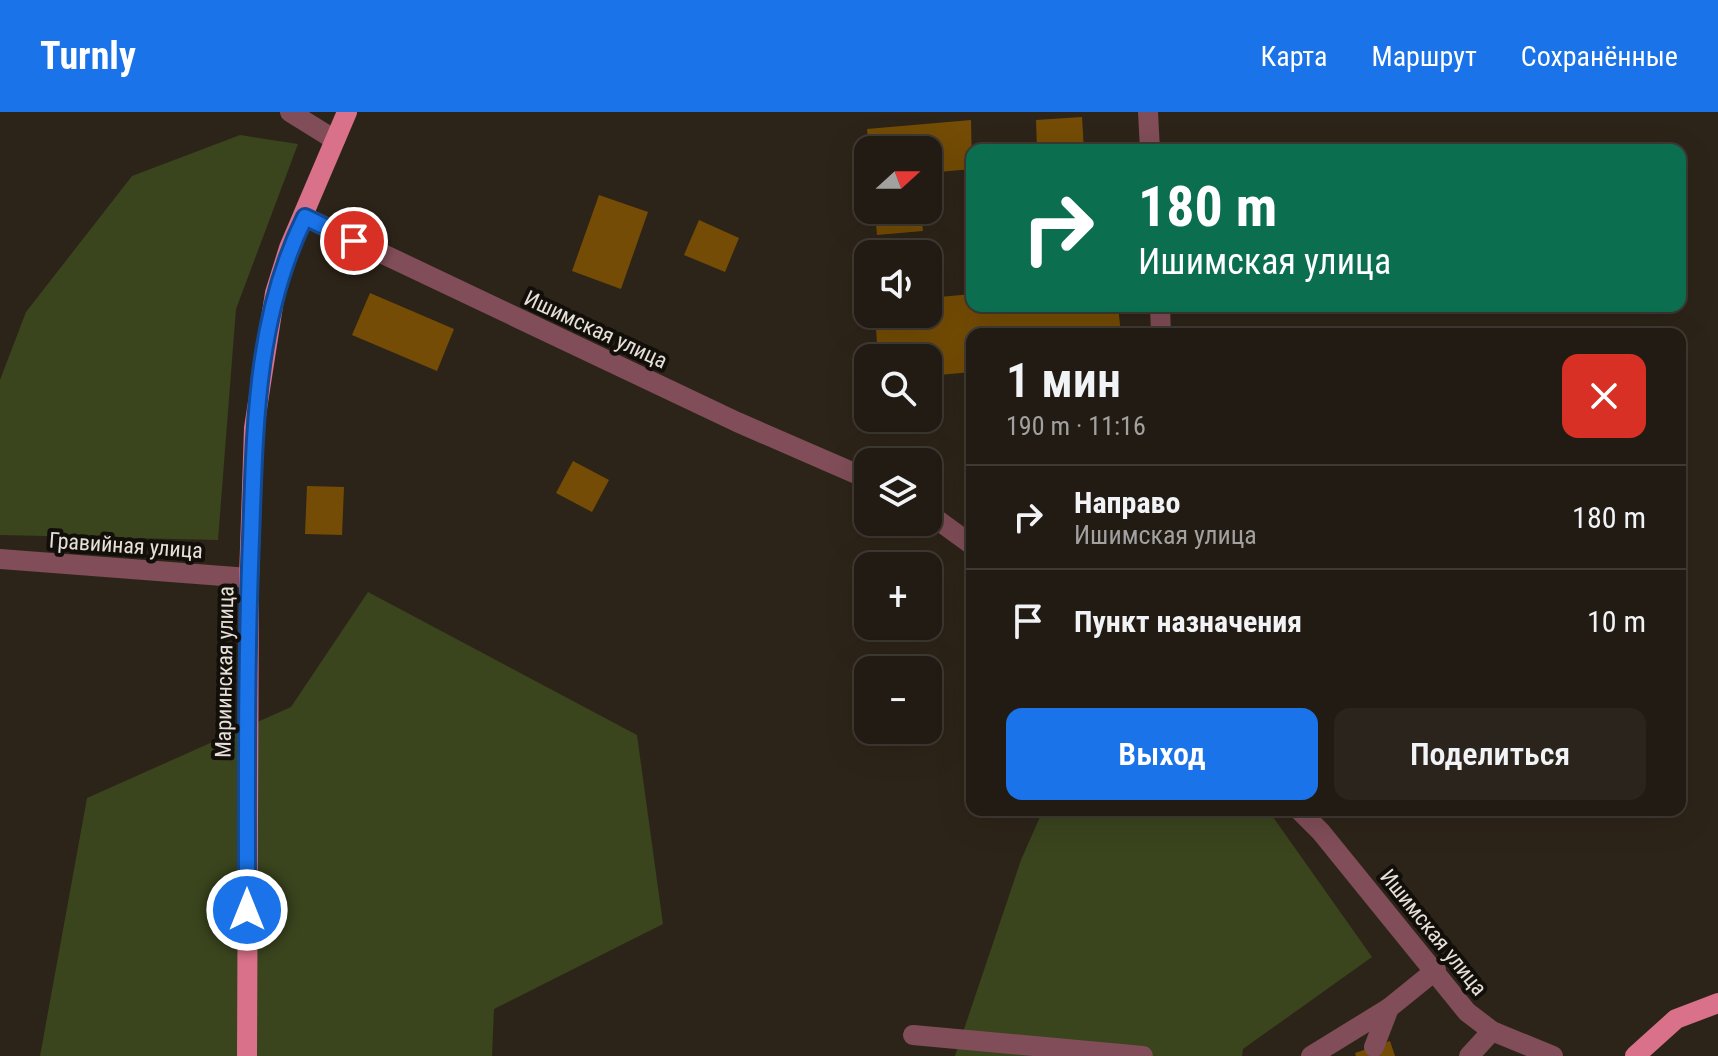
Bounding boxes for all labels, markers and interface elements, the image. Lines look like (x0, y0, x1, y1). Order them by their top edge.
text: Turnly (40, 34, 136, 78)
text: Карта (1261, 40, 1327, 73)
text: Маршрут (1371, 40, 1477, 73)
text: Сохранённые (1521, 40, 1678, 73)
north arrow (854, 136, 942, 224)
map controls (854, 136, 942, 744)
text: 180 m (1138, 174, 1277, 240)
icon: right (1006, 176, 1110, 280)
pin (320, 207, 388, 275)
icon: arrive (332, 219, 376, 263)
button: sound (854, 240, 942, 328)
text: Ишимская улица (1138, 241, 1391, 283)
street label: Ишимская улица (520, 285, 671, 373)
button: search (854, 344, 942, 432)
text: 1 мин (1006, 352, 1121, 409)
button: close (1562, 354, 1646, 438)
text: 190 m · 11:16 (1006, 411, 1146, 441)
button: layers (854, 448, 942, 536)
text: Направо (1074, 485, 1180, 520)
icon: right (1006, 495, 1050, 539)
text: 180 m (1572, 500, 1646, 535)
text: Ишимская улица (1074, 520, 1257, 550)
street label: Гравийная улица (48, 528, 204, 563)
button: + (854, 552, 942, 640)
street label: Мариинская улица (211, 586, 238, 758)
icon: arrive (1006, 599, 1050, 643)
text: Пункт назначения (1074, 604, 1302, 639)
text: 10 m (1587, 604, 1646, 639)
button: − (854, 656, 942, 744)
button: Выход (1006, 708, 1318, 800)
button: Поделиться (1334, 708, 1646, 800)
street label: Ишимская улица (1375, 864, 1492, 1000)
position arrow (205, 868, 289, 952)

